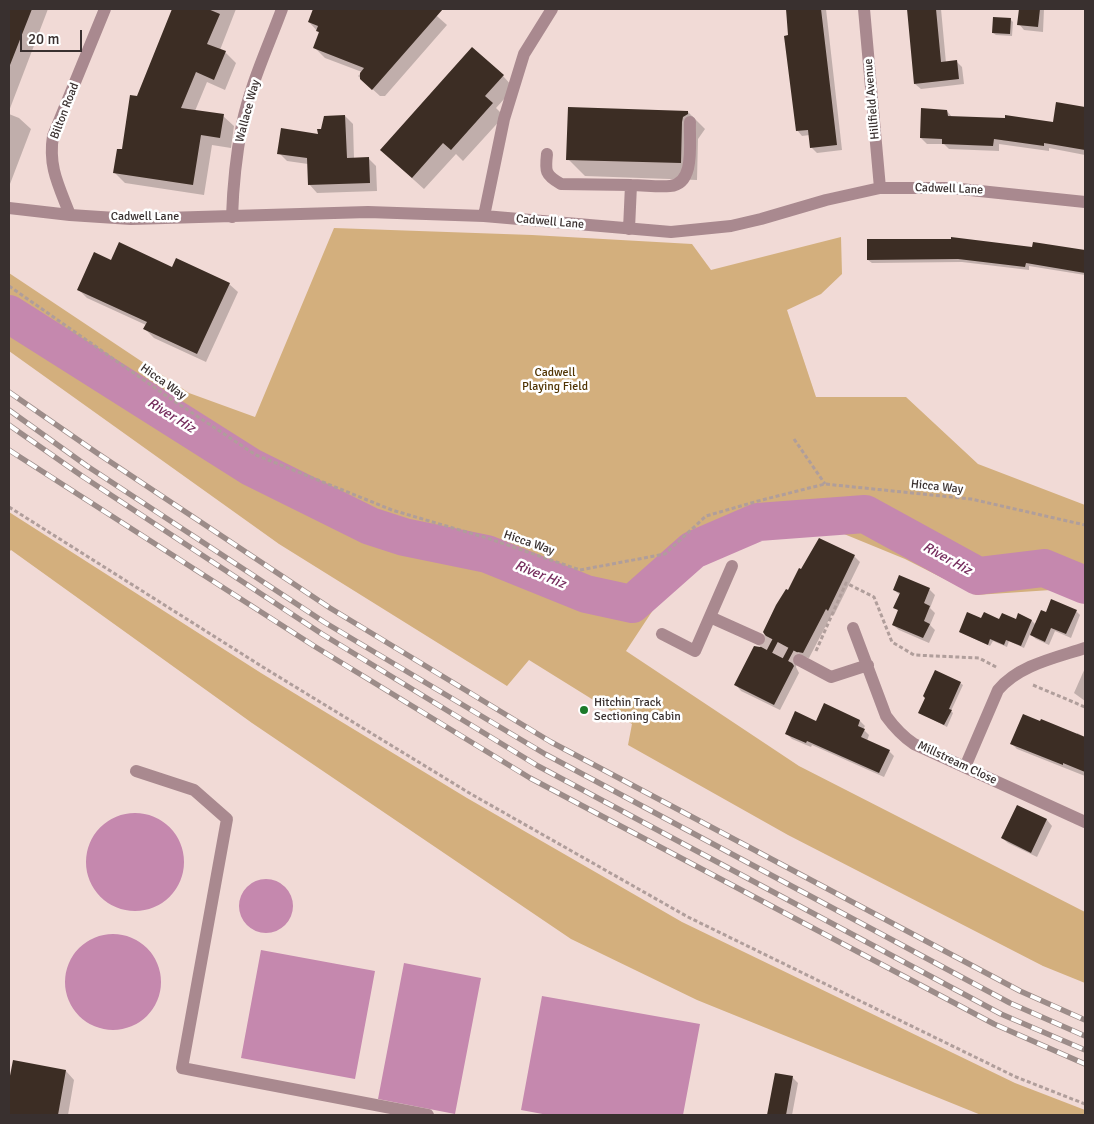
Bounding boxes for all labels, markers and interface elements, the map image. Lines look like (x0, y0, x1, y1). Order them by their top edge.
scale bar (22, 20, 85, 52)
text: 20 m (28, 30, 59, 48)
street label: Hillfield Avenue (861, 58, 883, 140)
street label: Wallace Way (233, 78, 263, 144)
street label: Bilton Road (48, 81, 82, 141)
street label: Cadwell Lane (915, 181, 983, 197)
street label: Cadwell Lane (111, 210, 179, 224)
street label: Cadwell Lane (515, 212, 585, 232)
street label: Hicca Way (137, 361, 189, 403)
park label: Cadwell Playing Field (522, 366, 588, 394)
water label: River Hiz (144, 395, 198, 437)
street label: Hicca Way (910, 477, 964, 497)
street label: Hicca Way (502, 528, 556, 558)
water label: River Hiz (920, 539, 974, 579)
water label: River Hiz (512, 557, 568, 593)
place label: Hitchin Track Sectioning Cabin (594, 696, 681, 724)
marker: Hitchin Track Sectioning Cabin (578, 704, 590, 716)
street label: Millstream Close (915, 738, 999, 788)

